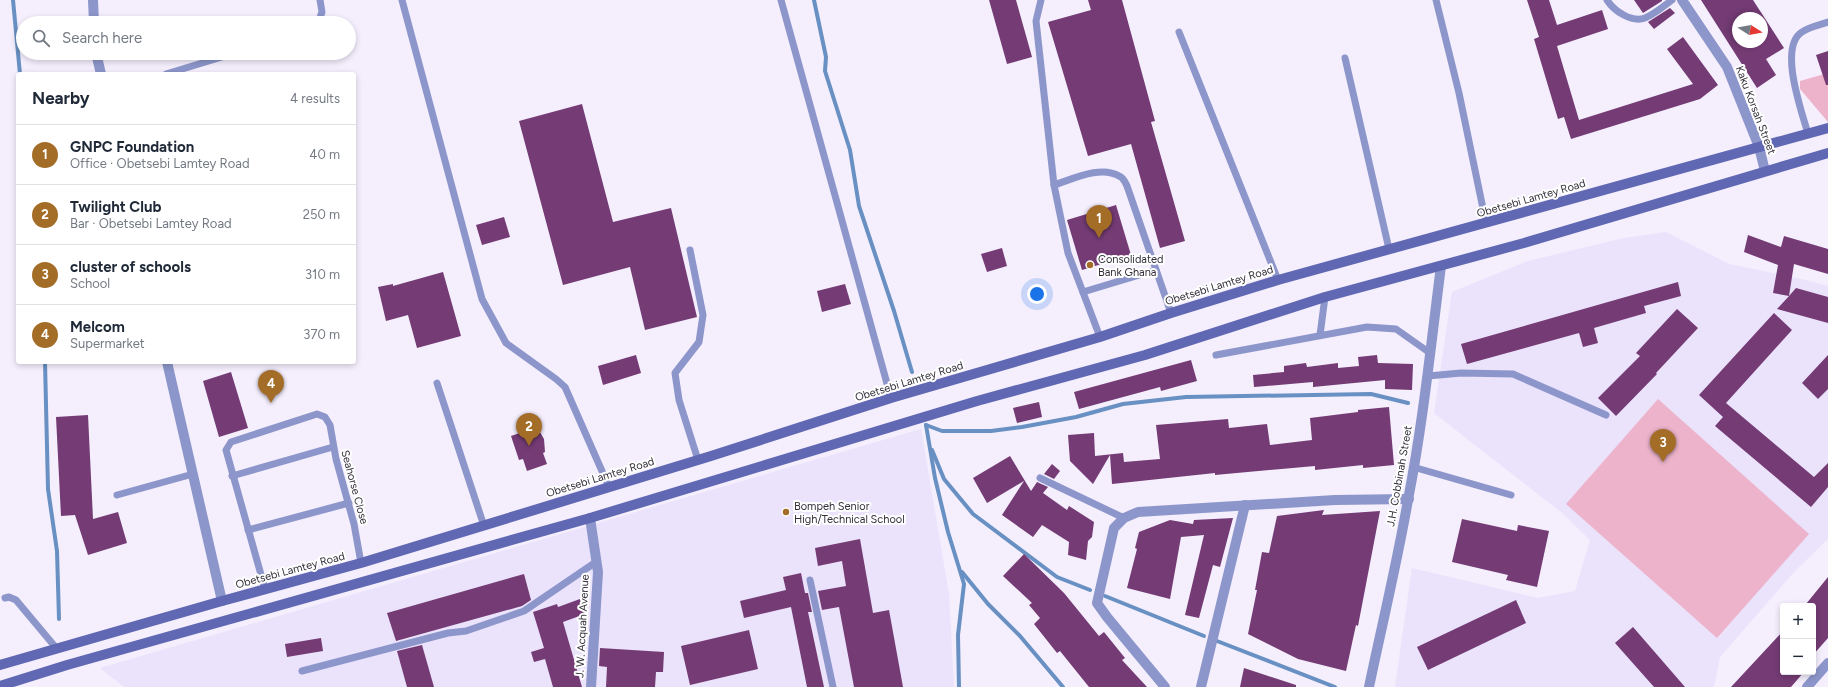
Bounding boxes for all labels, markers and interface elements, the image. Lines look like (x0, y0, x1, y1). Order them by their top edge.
north arrow (1732, 12, 1768, 48)
search box (16, 16, 356, 60)
icon: search (30, 27, 52, 49)
text: Search here (62, 29, 142, 47)
street label: Kaku Korsah Street (1733, 64, 1778, 156)
text: Nearby (32, 88, 90, 108)
text: 4 results (290, 91, 340, 106)
text: GNPC Foundation (70, 138, 194, 156)
text: 1 (42, 147, 48, 162)
text: 40 m (309, 147, 340, 162)
text: Office · Obetsebi Lamtey Road (70, 156, 250, 171)
street label: Obetsebi Lamtey Road (1475, 177, 1587, 220)
text: Twilight Club (70, 198, 161, 216)
pin: 1 (1086, 205, 1112, 238)
text: 2 (41, 207, 49, 222)
text: 250 m (303, 207, 340, 222)
text: Bar · Obetsebi Lamtey Road (70, 216, 232, 231)
place label: Consolidated Bank Ghana (1098, 253, 1164, 279)
text: cluster of schools (70, 258, 191, 276)
marker: Consolidated Bank Ghana (1085, 260, 1095, 270)
street label: Obetsebi Lamtey Road (1163, 263, 1275, 308)
text: 3 (41, 267, 49, 282)
text: 310 m (305, 267, 340, 282)
text: School (70, 276, 110, 291)
your location (1027, 284, 1047, 304)
text: Melcom (70, 318, 125, 336)
text: 4 (41, 327, 49, 342)
text: 370 m (303, 327, 340, 342)
text: Supermarket (70, 336, 145, 351)
street label: Obetsebi Lamtey Road (853, 359, 965, 404)
pin: 4 (258, 370, 284, 403)
pin: 2 (516, 413, 542, 446)
street label: J.H. Cobbinah Street (1384, 425, 1415, 528)
pin: 3 (1650, 429, 1676, 462)
street label: Seahorse Close (338, 449, 371, 526)
street label: Obetsebi Lamtey Road (544, 455, 656, 500)
place label: Bompeh Senior High/Technical School (794, 500, 905, 526)
marker: Bompeh Senior High/Technical School (781, 507, 791, 517)
street label: Obetsebi Lamtey Road (234, 550, 346, 591)
street label: J. W. Acquah Avenue (573, 574, 592, 678)
map controls (1780, 603, 1816, 675)
button: + (1780, 603, 1816, 639)
button: − (1780, 639, 1816, 675)

